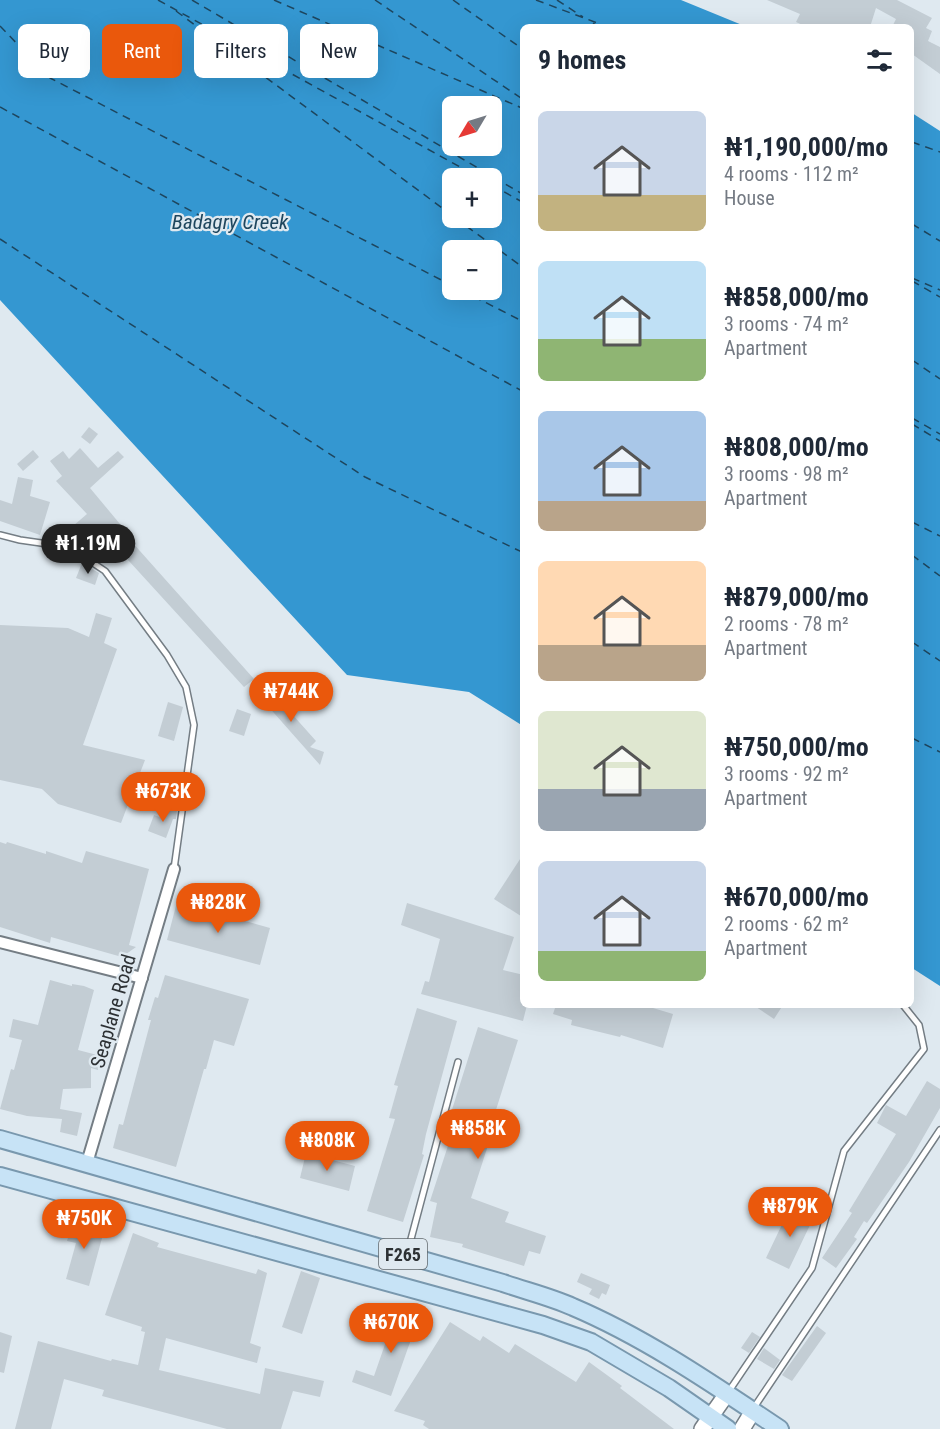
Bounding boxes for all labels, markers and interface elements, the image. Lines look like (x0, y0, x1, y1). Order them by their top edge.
chip: Buy (18, 24, 90, 78)
chip: Rent (102, 24, 182, 78)
chip: Filters (194, 24, 288, 78)
chip: New (300, 24, 378, 78)
icon: filters (863, 44, 896, 77)
text: 9 homes (538, 45, 626, 75)
north arrow (442, 96, 502, 156)
map controls (442, 96, 502, 300)
text: ₦1,190,000/mo (724, 132, 888, 162)
icon: home (586, 135, 658, 207)
text: 4 rooms · 112 m² (724, 162, 859, 186)
button: + (442, 168, 502, 228)
text: House (724, 186, 775, 210)
water label: Badagry Creek (172, 210, 289, 234)
button: − (442, 240, 502, 300)
text: ₦858,000/mo (724, 282, 869, 312)
icon: home (586, 285, 658, 357)
text: 3 rooms · 74 m² (724, 312, 849, 336)
text: Apartment (724, 336, 808, 360)
text: ₦808,000/mo (724, 432, 869, 462)
icon: home (586, 435, 658, 507)
text: 3 rooms · 98 m² (724, 462, 849, 486)
text: Apartment (724, 486, 808, 510)
pin: ₦1.19M (39, 524, 137, 575)
text: ₦1.19M (55, 531, 121, 555)
text: ₦879,000/mo (724, 582, 869, 612)
icon: home (586, 585, 658, 657)
text: 2 rooms · 78 m² (724, 612, 849, 636)
text: Apartment (724, 636, 808, 660)
pin: ₦744K (249, 672, 333, 723)
text: ₦744K (263, 679, 319, 703)
text: ₦750,000/mo (724, 732, 869, 762)
icon: home (586, 735, 658, 807)
text: 3 rooms · 92 m² (724, 762, 849, 786)
pin: ₦673K (121, 772, 205, 823)
text: ₦673K (135, 779, 191, 803)
text: Apartment (724, 786, 808, 810)
text: ₦670,000/mo (724, 882, 869, 912)
pin: ₦828K (176, 883, 260, 934)
icon: home (586, 885, 658, 957)
text: ₦828K (190, 890, 246, 914)
text: 2 rooms · 62 m² (724, 912, 849, 936)
text: Apartment (724, 936, 808, 960)
street label: Seaplane Road (85, 951, 141, 1071)
pin: ₦858K (436, 1109, 520, 1160)
text: ₦858K (450, 1116, 506, 1140)
pin: ₦808K (285, 1121, 369, 1172)
text: ₦808K (299, 1128, 355, 1152)
pin: ₦879K (748, 1187, 832, 1238)
text: ₦879K (762, 1194, 818, 1218)
pin: ₦750K (42, 1199, 126, 1250)
text: ₦750K (56, 1206, 112, 1230)
road number: F265 (379, 1239, 427, 1269)
pin: ₦670K (349, 1303, 433, 1354)
text: ₦670K (363, 1310, 419, 1334)

